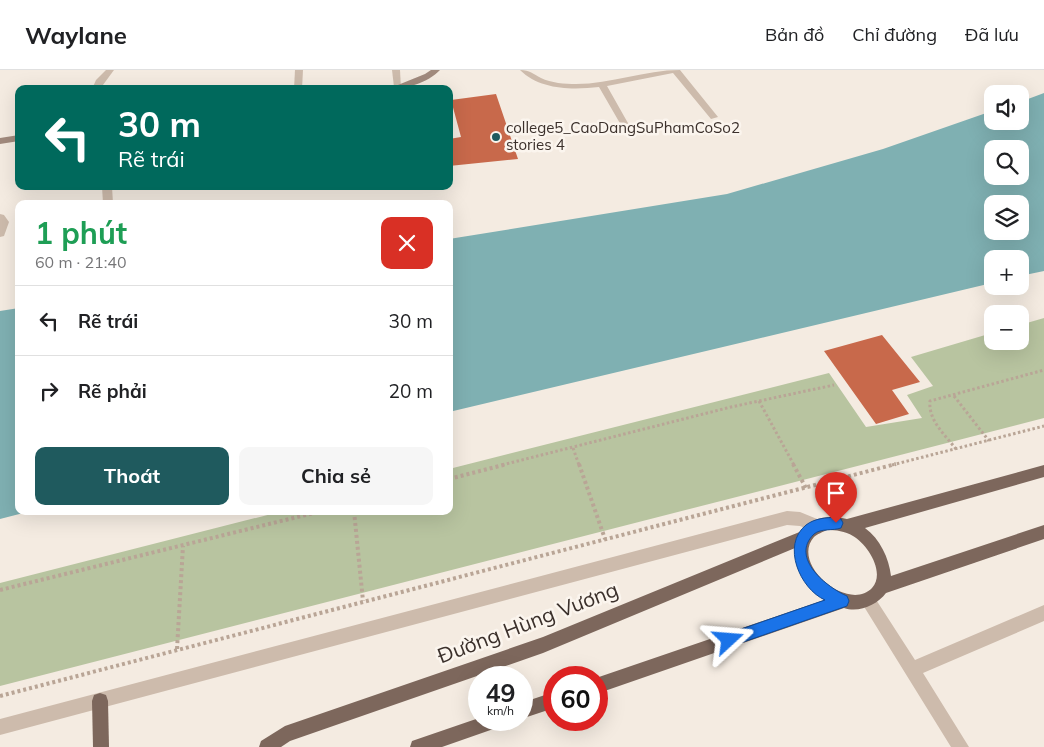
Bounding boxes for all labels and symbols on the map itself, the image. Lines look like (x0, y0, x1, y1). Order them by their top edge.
place label: college5_CaoDangSuPhamCoSo2 stories 4 (506, 118, 740, 154)
marker: college5_CaoDangSuPhamCoSo2 stories 4 (490, 131, 502, 143)
pin (815, 472, 857, 523)
street label: Đường Hùng Vương (434, 576, 622, 669)
position arrow (702, 613, 754, 665)
speed limit sign: 60 (543, 666, 608, 731)

